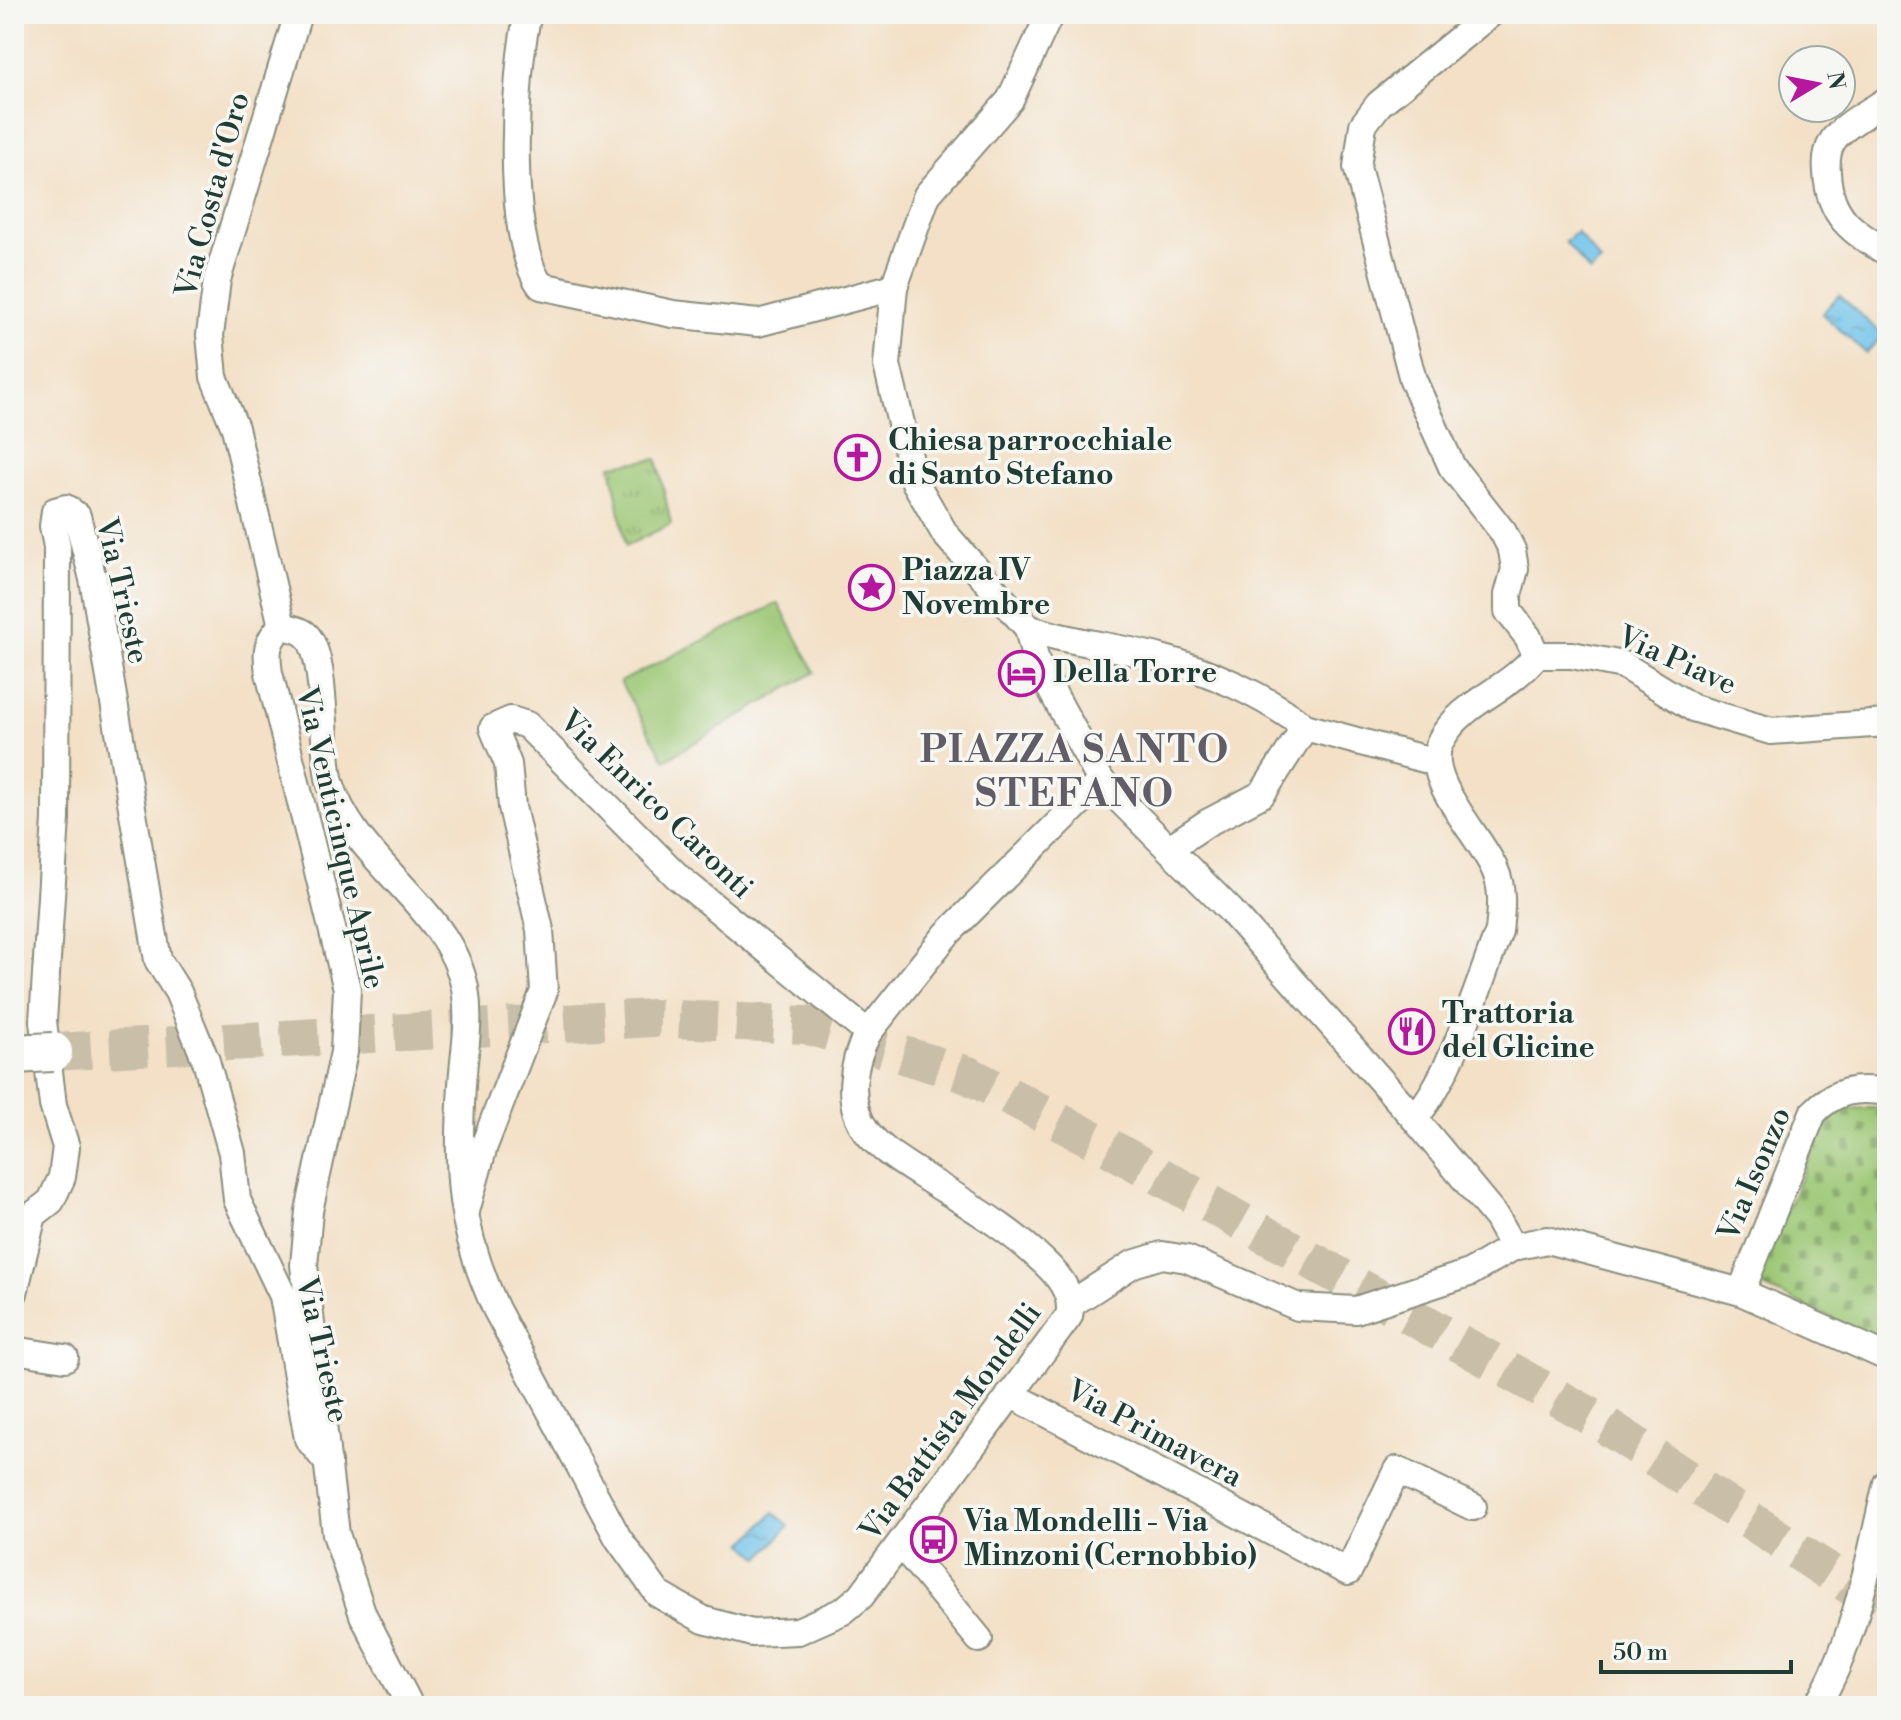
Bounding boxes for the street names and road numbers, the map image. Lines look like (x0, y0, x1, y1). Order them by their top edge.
street label: Via Costa d'Oro (167, 88, 259, 303)
street label: Via Trieste (87, 513, 157, 668)
street label: Via Piave (1611, 618, 1742, 704)
street label: Via Venticinque Aprile (287, 682, 393, 993)
street label: Via Enrico Caronti (550, 702, 761, 907)
street label: Via Isonzo (1709, 1101, 1800, 1247)
street label: Via Trieste (287, 1272, 357, 1427)
street label: Via Battista Mondelli (851, 1295, 1050, 1549)
street label: Via Primavera (1059, 1371, 1249, 1497)

